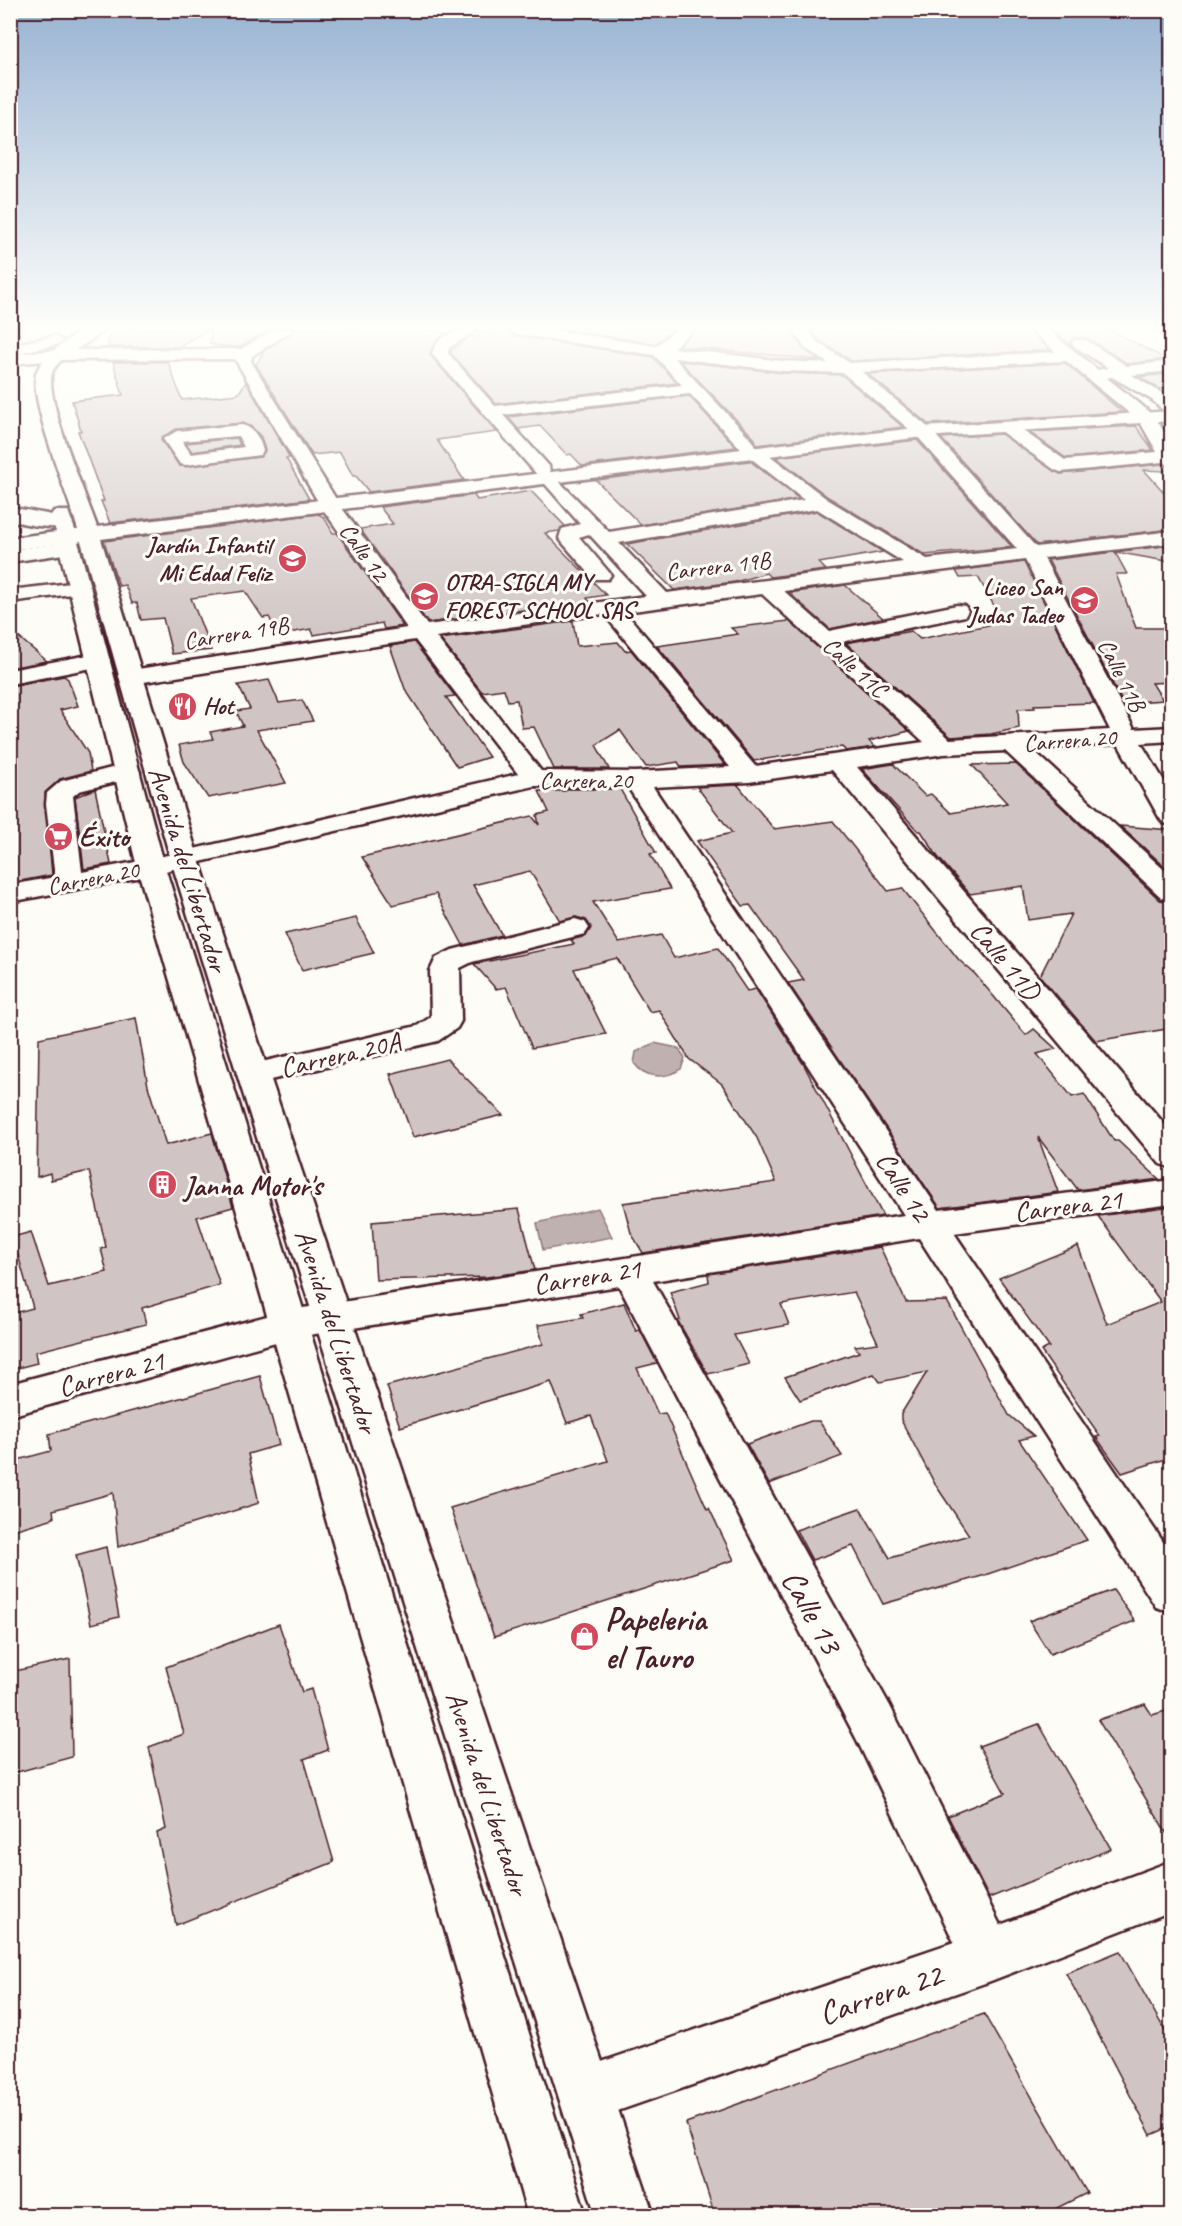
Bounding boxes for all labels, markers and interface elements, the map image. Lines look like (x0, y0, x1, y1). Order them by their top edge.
street label: Calle 12 (333, 517, 397, 589)
place label: Jardín Infantil Mi Edad Feliz (145, 530, 276, 588)
school or university icon: Jardín Infantil Mi Edad Feliz (276, 543, 308, 575)
street label: Carrera 19B (664, 545, 774, 587)
place label: OTRA-SIGLA MY FOREST SCHOOL SAS (445, 567, 639, 625)
place label: Liceo San Judas Tadeo (966, 572, 1065, 630)
school or university icon: OTRA-SIGLA MY FOREST SCHOOL SAS (408, 580, 440, 612)
school or university icon: Liceo San Judas Tadeo (1068, 585, 1100, 617)
street label: Carrera 19B (182, 610, 292, 656)
street label: Calle 11C (817, 630, 895, 706)
street label: Calle 11B (1091, 634, 1154, 718)
restaurant icon: Hot (166, 690, 198, 722)
place label: Hot (203, 691, 236, 721)
street label: Carrera 20 (1023, 722, 1120, 758)
street label: Avenida del Libertador (141, 763, 237, 978)
street label: Carrera 20 (540, 765, 635, 795)
place label: Éxito (79, 819, 132, 854)
supermarket icon: Éxito (42, 820, 74, 852)
street label: Carrera 20 (45, 854, 144, 902)
street label: Calle 11D (963, 914, 1050, 1009)
street label: Carrera 20A (277, 1023, 406, 1085)
street label: Calle 12 (868, 1145, 940, 1230)
place label: Janna Motor's (182, 1168, 325, 1203)
building icon: Janna Motor's (147, 1169, 179, 1201)
street label: Carrera 21 (1012, 1181, 1125, 1229)
street label: Avenida del Libertador (287, 1225, 387, 1440)
street label: Carrera 21 (531, 1251, 645, 1302)
street label: Carrera 21 (54, 1342, 169, 1404)
street label: Calle 13 (772, 1562, 853, 1663)
place label: Papeleria el Tauro (605, 1598, 709, 1678)
shop icon: Papeleria el Tauro (568, 1621, 600, 1653)
street label: Avenida del Libertador (438, 1687, 538, 1902)
street label: Carrera 22 (813, 1952, 950, 2035)

